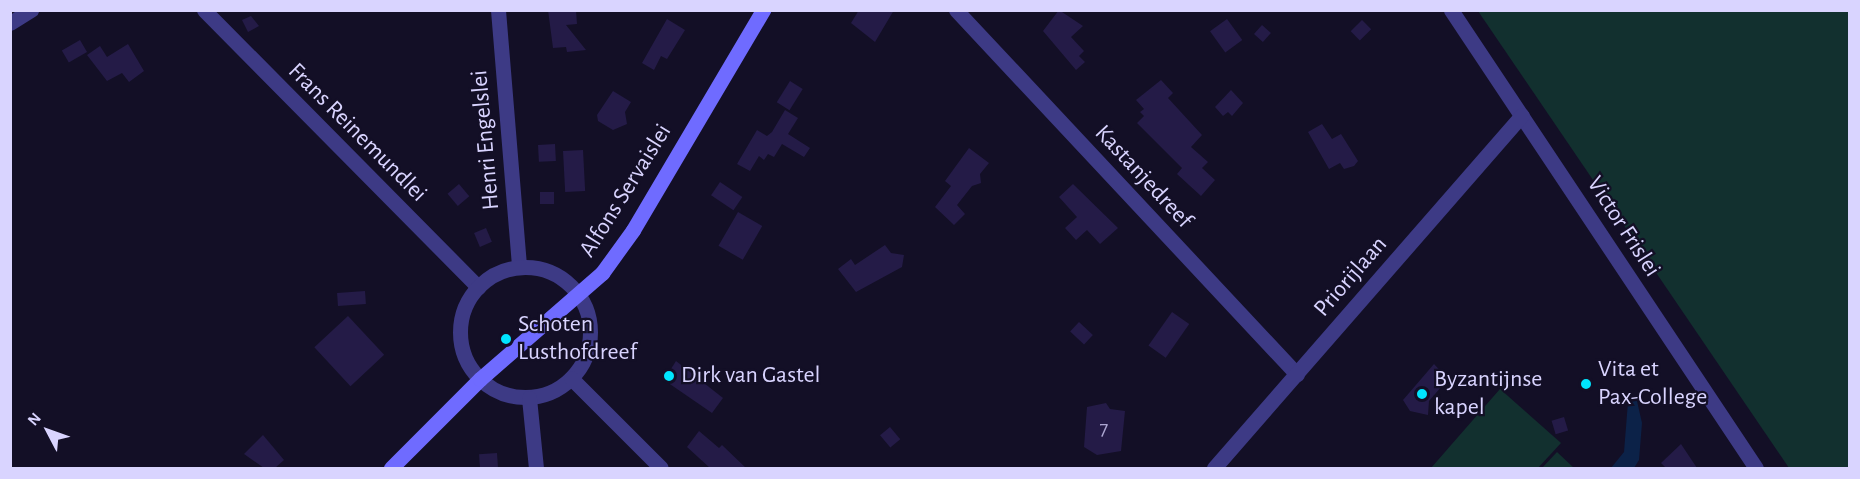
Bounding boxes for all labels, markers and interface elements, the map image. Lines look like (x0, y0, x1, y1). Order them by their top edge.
street label: Frans Reinemundlei (282, 58, 432, 208)
street label: Henri Engelslei (466, 69, 506, 211)
street label: Alfons Servaislei (574, 119, 678, 263)
street label: Kastanjedreef (1088, 119, 1198, 235)
street label: Victor Frislei (1580, 171, 1666, 283)
street label: Priorijlaan (1308, 231, 1394, 323)
place label: Schoten Lusthofdreef (518, 311, 637, 367)
marker: Schoten Lusthofdreef (499, 332, 513, 346)
place label: Vita et Pax-College (1598, 356, 1707, 412)
place label: Dirk van Gastel (681, 362, 820, 390)
place label: Byzantijnse kapel (1434, 366, 1542, 422)
marker: Dirk van Gastel (662, 369, 676, 383)
marker: Vita et Pax-College (1579, 377, 1593, 391)
marker: Byzantijnse kapel (1415, 387, 1429, 401)
north arrow (18, 401, 78, 461)
text: N (25, 410, 44, 429)
house number: 7 (1100, 416, 1108, 442)

